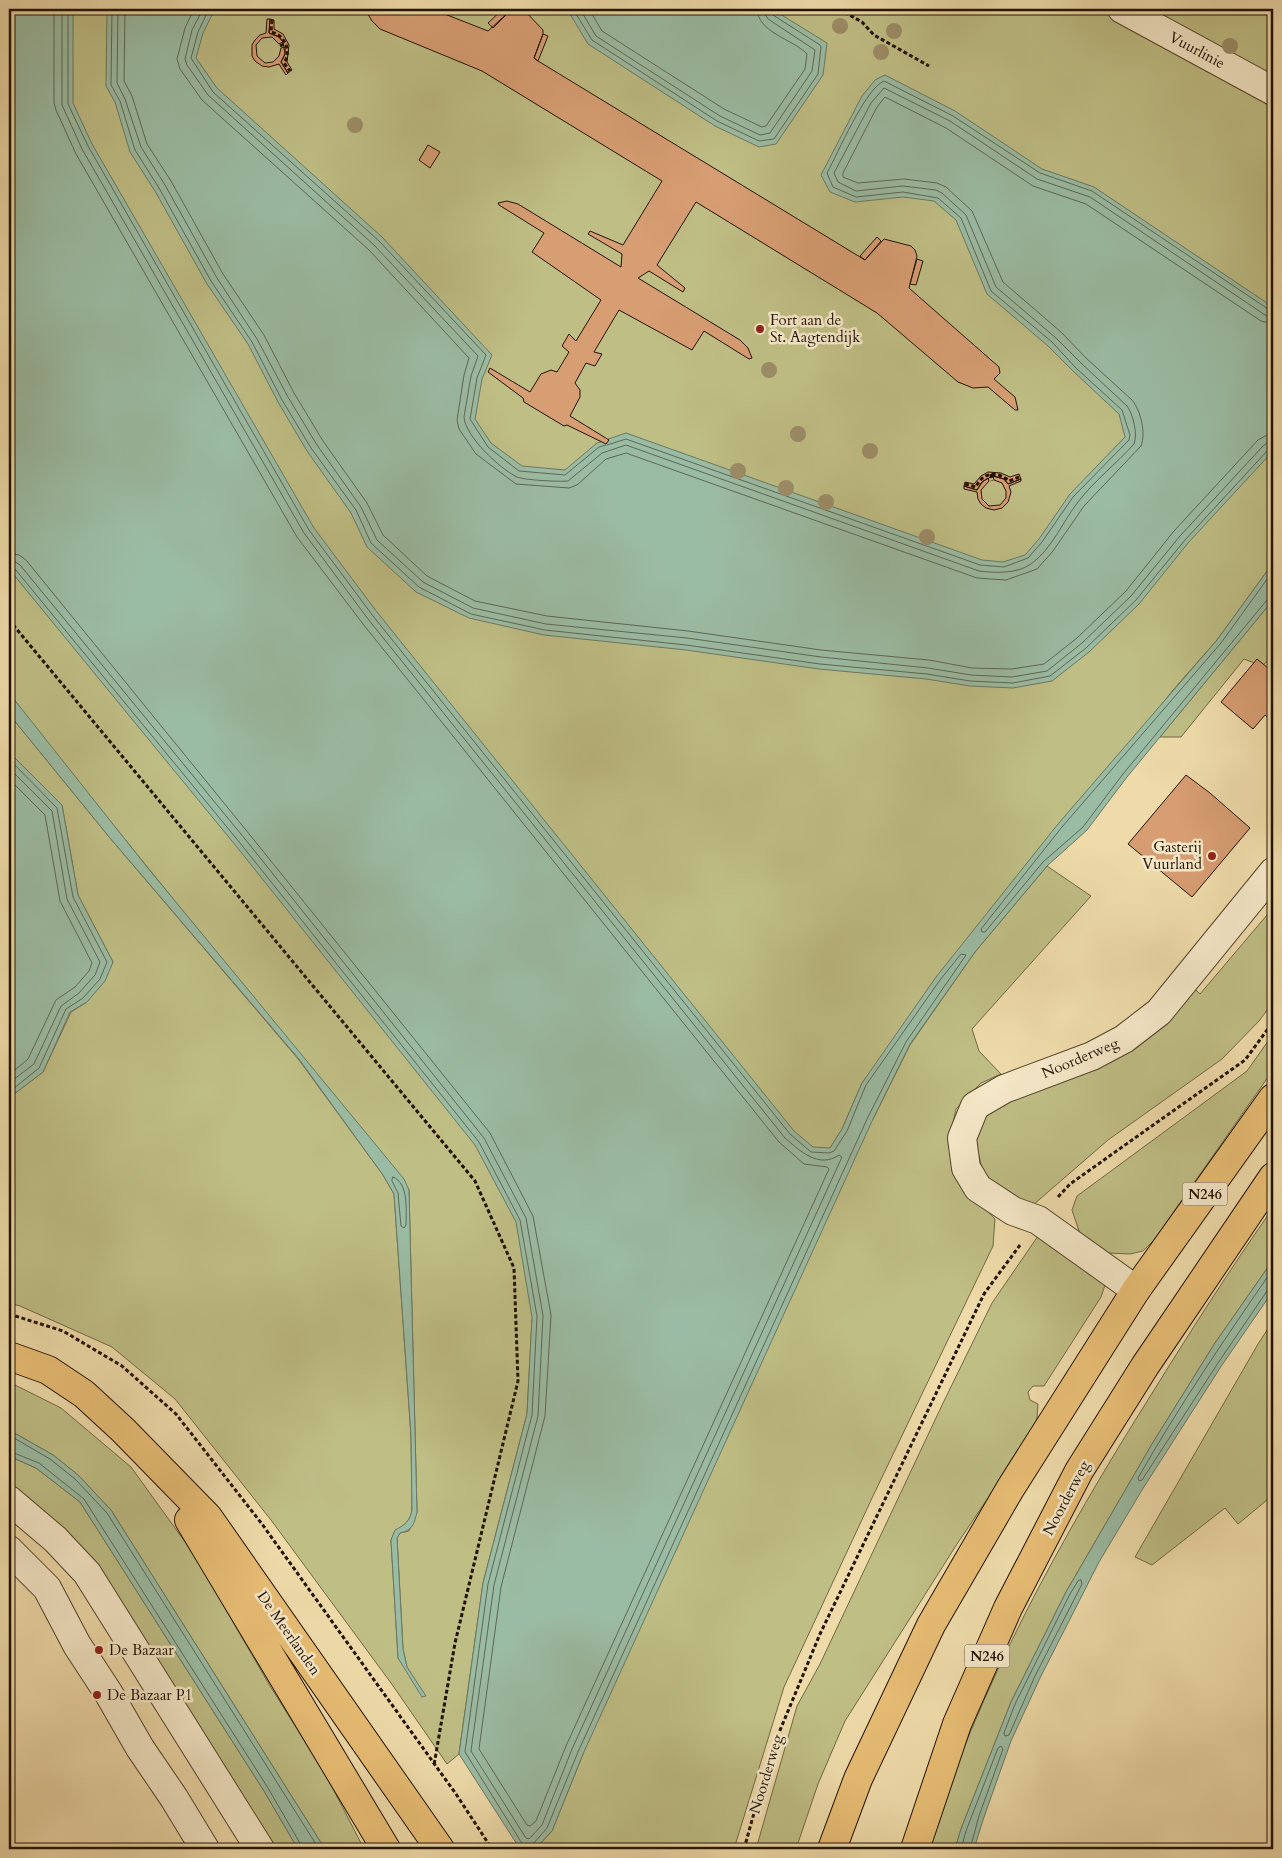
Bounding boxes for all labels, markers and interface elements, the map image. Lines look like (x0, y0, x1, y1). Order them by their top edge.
street label: Vuurlinie (1166, 27, 1229, 73)
place label: Fort aan de St. Aagtendijk (770, 310, 860, 347)
marker: Fort aan de St. Aagtendijk (754, 323, 766, 335)
place label: Gasterij Vuurland (1142, 837, 1202, 874)
marker: Gasterij Vuurland (1206, 850, 1218, 862)
street label: Noorderweg (1038, 1033, 1122, 1083)
road number: N246 (1182, 1182, 1228, 1206)
street label: Noorderweg (1038, 1457, 1094, 1539)
street label: De Meerlanden (253, 1587, 326, 1679)
place label: De Bazaar (109, 1640, 174, 1660)
marker: De Bazaar (93, 1644, 105, 1656)
road number: N246 (964, 1644, 1010, 1668)
place label: De Bazaar P1 (107, 1685, 192, 1705)
marker: De Bazaar P1 (91, 1689, 103, 1701)
street label: Noorderweg (744, 1731, 788, 1816)

